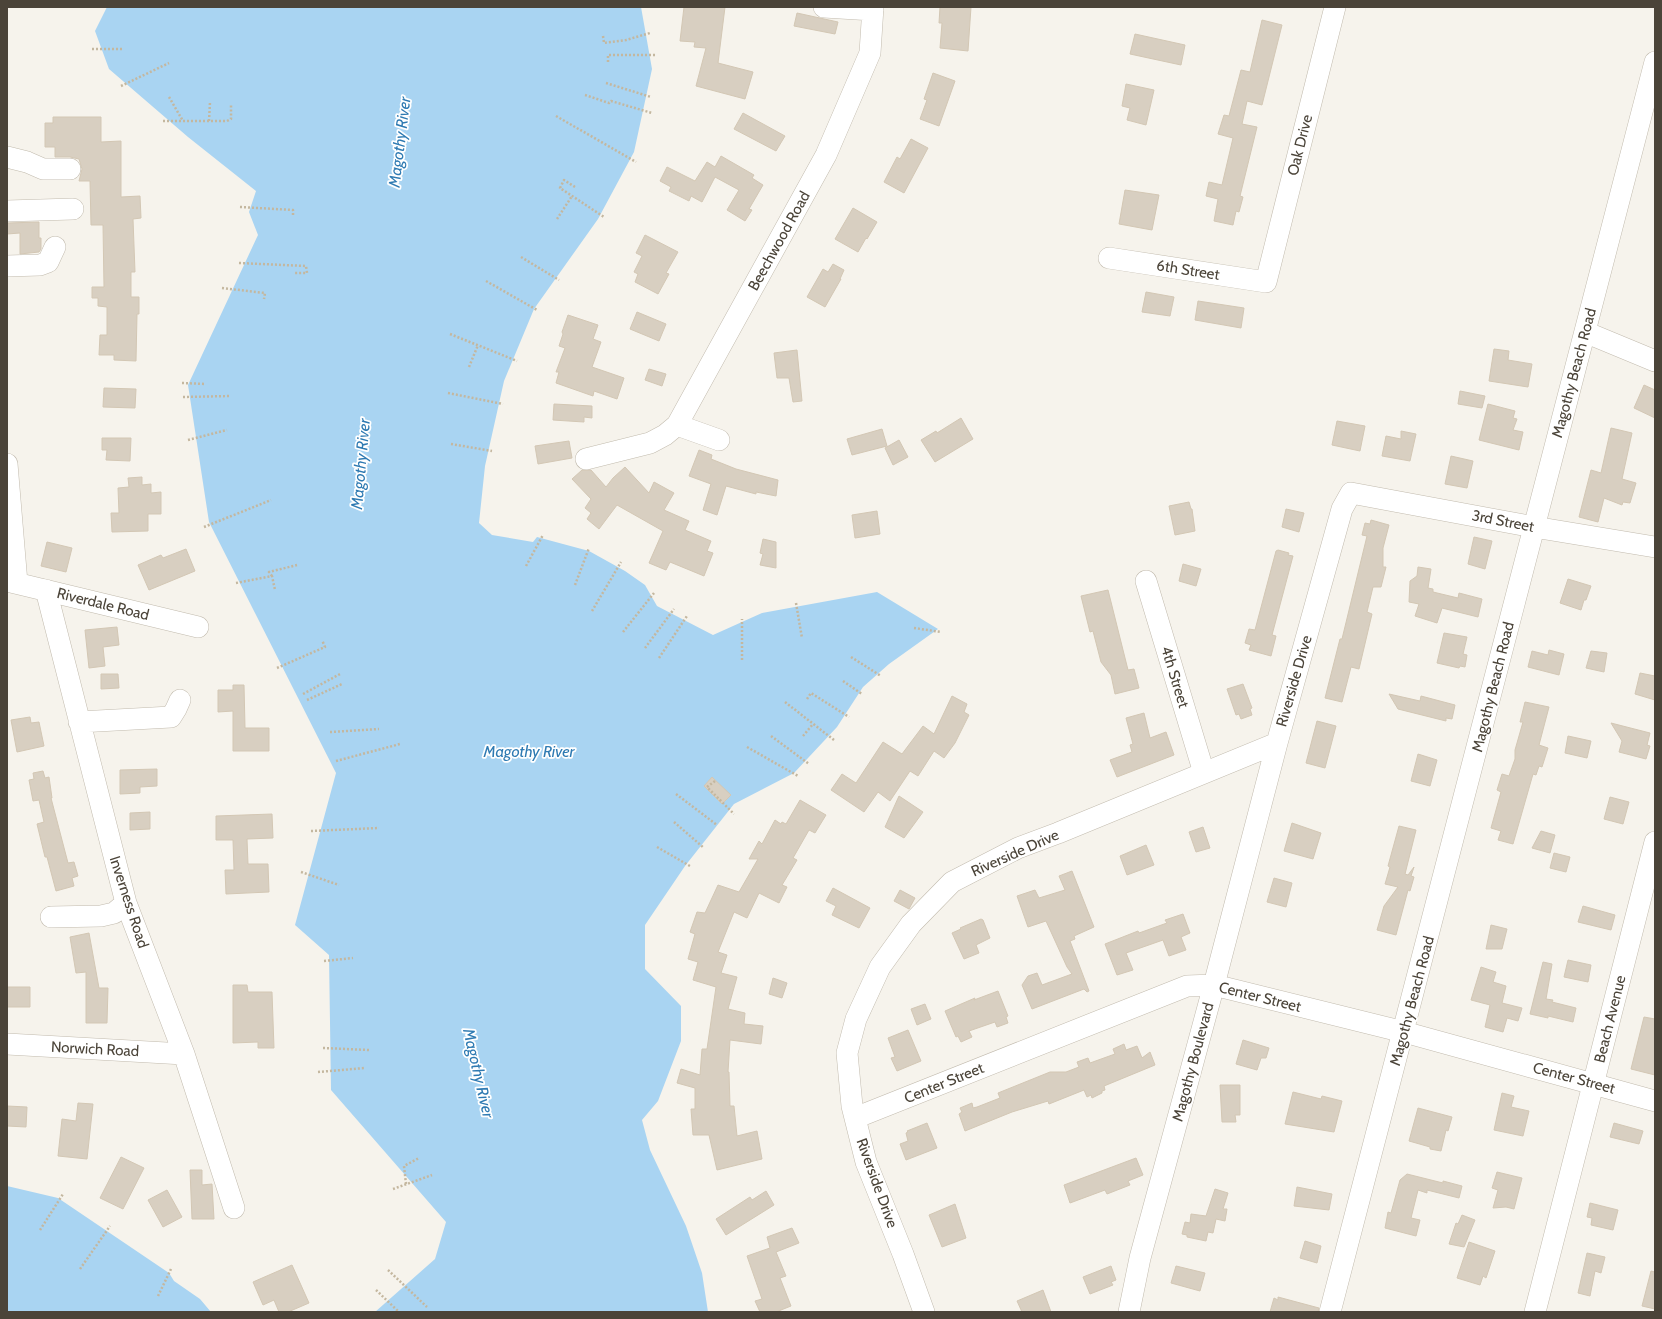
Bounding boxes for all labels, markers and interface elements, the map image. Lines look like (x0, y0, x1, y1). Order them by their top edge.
water label: Magothy River (384, 95, 415, 189)
street label: Oak Drive (1284, 112, 1316, 177)
street label: Beechwood Road (744, 188, 814, 294)
street label: 6th Street (1155, 256, 1221, 284)
street label: Magothy Beach Road (1548, 306, 1600, 440)
water label: Magothy River (347, 417, 374, 511)
street label: 3rd Street (1470, 506, 1536, 536)
street label: Riverdale Road (55, 584, 151, 624)
street label: Magothy Beach Road (1468, 620, 1518, 754)
street label: Riverside Drive (1272, 633, 1316, 729)
street label: 4th Street (1157, 644, 1193, 710)
water label: Magothy River (483, 742, 576, 761)
street label: Riverside Drive (968, 825, 1062, 880)
street label: Inverness Road (106, 854, 152, 950)
street label: Magothy Beach Road (1386, 934, 1438, 1068)
street label: Beach Avenue (1590, 973, 1630, 1065)
street label: Center Street (1217, 978, 1303, 1016)
street label: Magothy Boulevard (1168, 1001, 1218, 1123)
water label: Magothy River (459, 1026, 498, 1121)
street label: Norwich Road (50, 1038, 140, 1060)
street label: Center Street (1531, 1058, 1617, 1098)
street label: Center Street (902, 1059, 986, 1107)
street label: Riverside Drive (852, 1136, 902, 1231)

